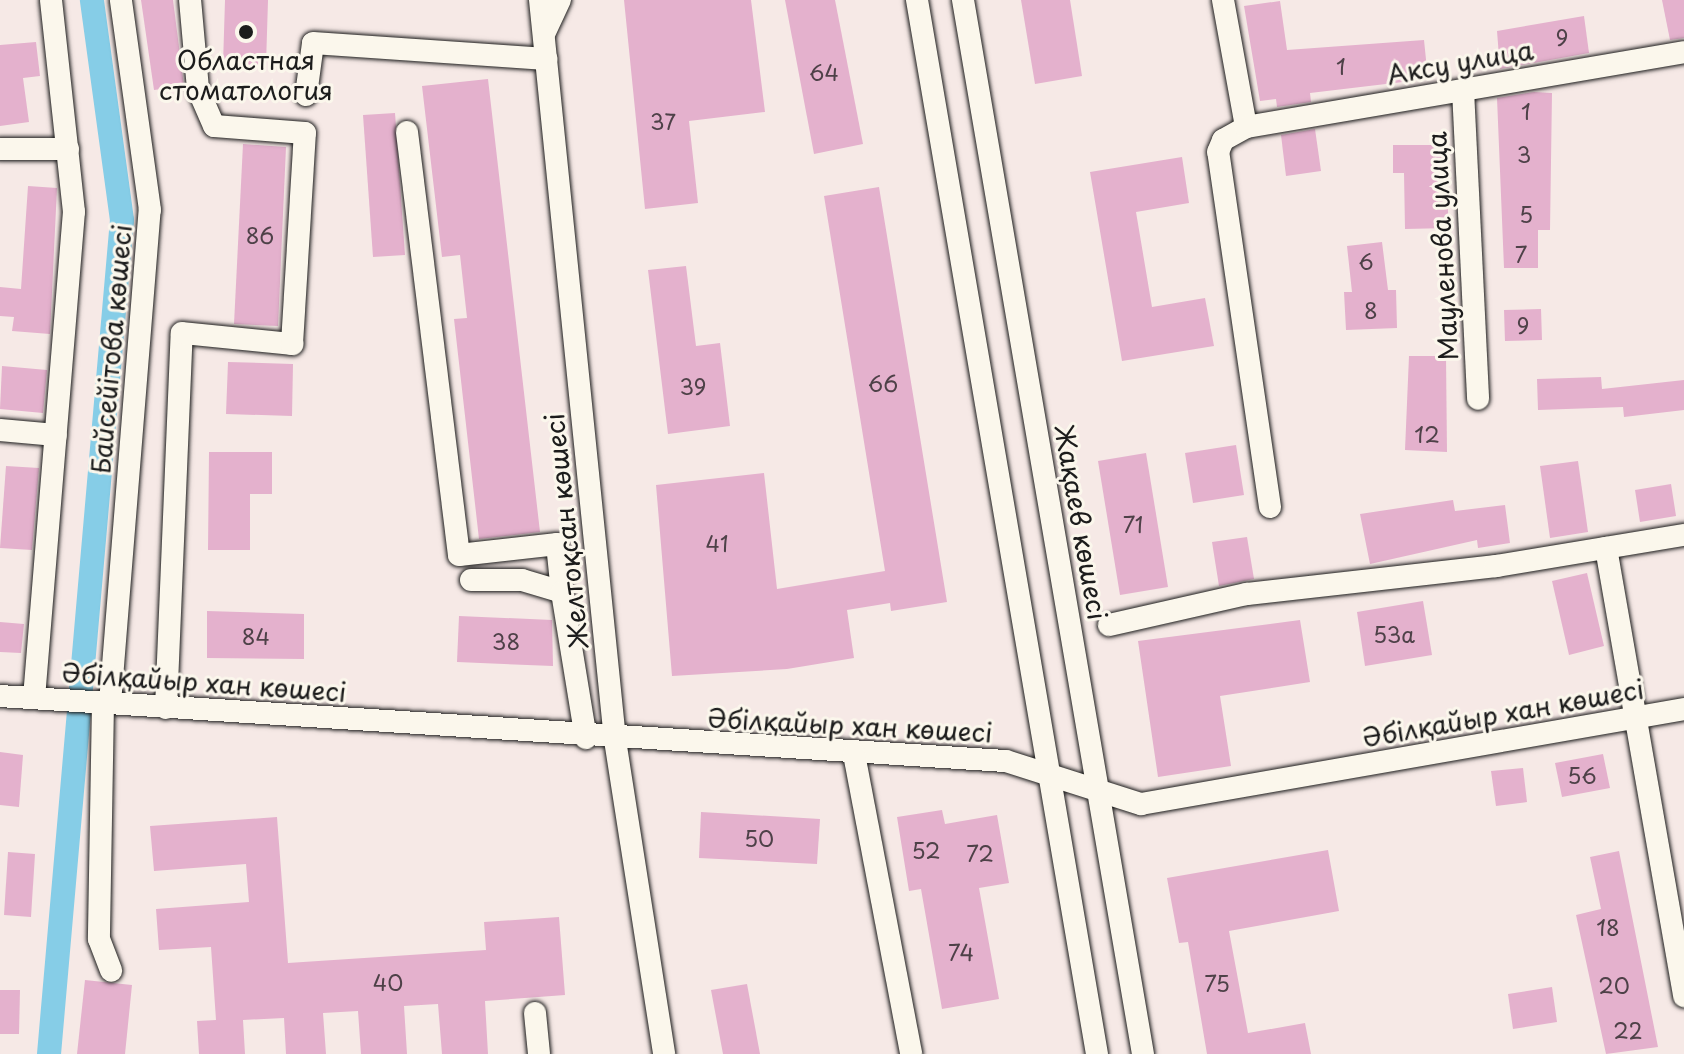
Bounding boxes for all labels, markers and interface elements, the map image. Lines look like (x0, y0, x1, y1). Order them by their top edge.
marker: Областная стоматология (237, 23, 255, 41)
house number: 9 (1556, 24, 1568, 50)
street label: Аксу улица (1383, 34, 1537, 90)
place label: Областная стоматология (159, 44, 333, 106)
house number: 1 (1336, 53, 1346, 79)
house number: 64 (809, 59, 839, 85)
house number: 1 (1521, 98, 1531, 124)
house number: 37 (650, 108, 676, 134)
street label: Мауленова улица (1420, 130, 1464, 362)
house number: 3 (1517, 141, 1531, 167)
house number: 5 (1519, 201, 1533, 227)
house number: 86 (246, 222, 274, 248)
street label: Байсейітова көшесі (85, 223, 137, 475)
house number: 7 (1515, 241, 1527, 267)
house number: 6 (1358, 248, 1374, 274)
house number: 8 (1364, 297, 1378, 323)
house number: 9 (1517, 312, 1529, 338)
house number: 66 (868, 370, 898, 396)
house number: 39 (680, 373, 706, 399)
street label: Желтоқсан көшесі (538, 411, 594, 651)
house number: 12 (1414, 421, 1440, 447)
street label: Жақаев көшесі (1049, 422, 1113, 622)
house number: 71 (1123, 511, 1143, 537)
house number: 41 (705, 530, 729, 556)
house number: 53а (1373, 621, 1415, 647)
house number: 84 (242, 623, 270, 649)
house number: 38 (492, 628, 520, 654)
street label: Әбілқайыр хан көшесі (60, 656, 348, 708)
street label: Әбілқайыр хан көшесі (1360, 673, 1646, 753)
street label: Әбілқайыр хан көшесі (707, 702, 993, 748)
house number: 56 (1567, 762, 1597, 788)
house number: 50 (744, 825, 774, 851)
house number: 52 (911, 837, 941, 863)
house number: 72 (966, 840, 994, 866)
house number: 18 (1596, 914, 1620, 940)
house number: 74 (948, 939, 974, 965)
house number: 40 (373, 969, 403, 995)
house number: 75 (1204, 970, 1230, 996)
house number: 20 (1598, 972, 1630, 998)
house number: 22 (1613, 1017, 1643, 1043)

